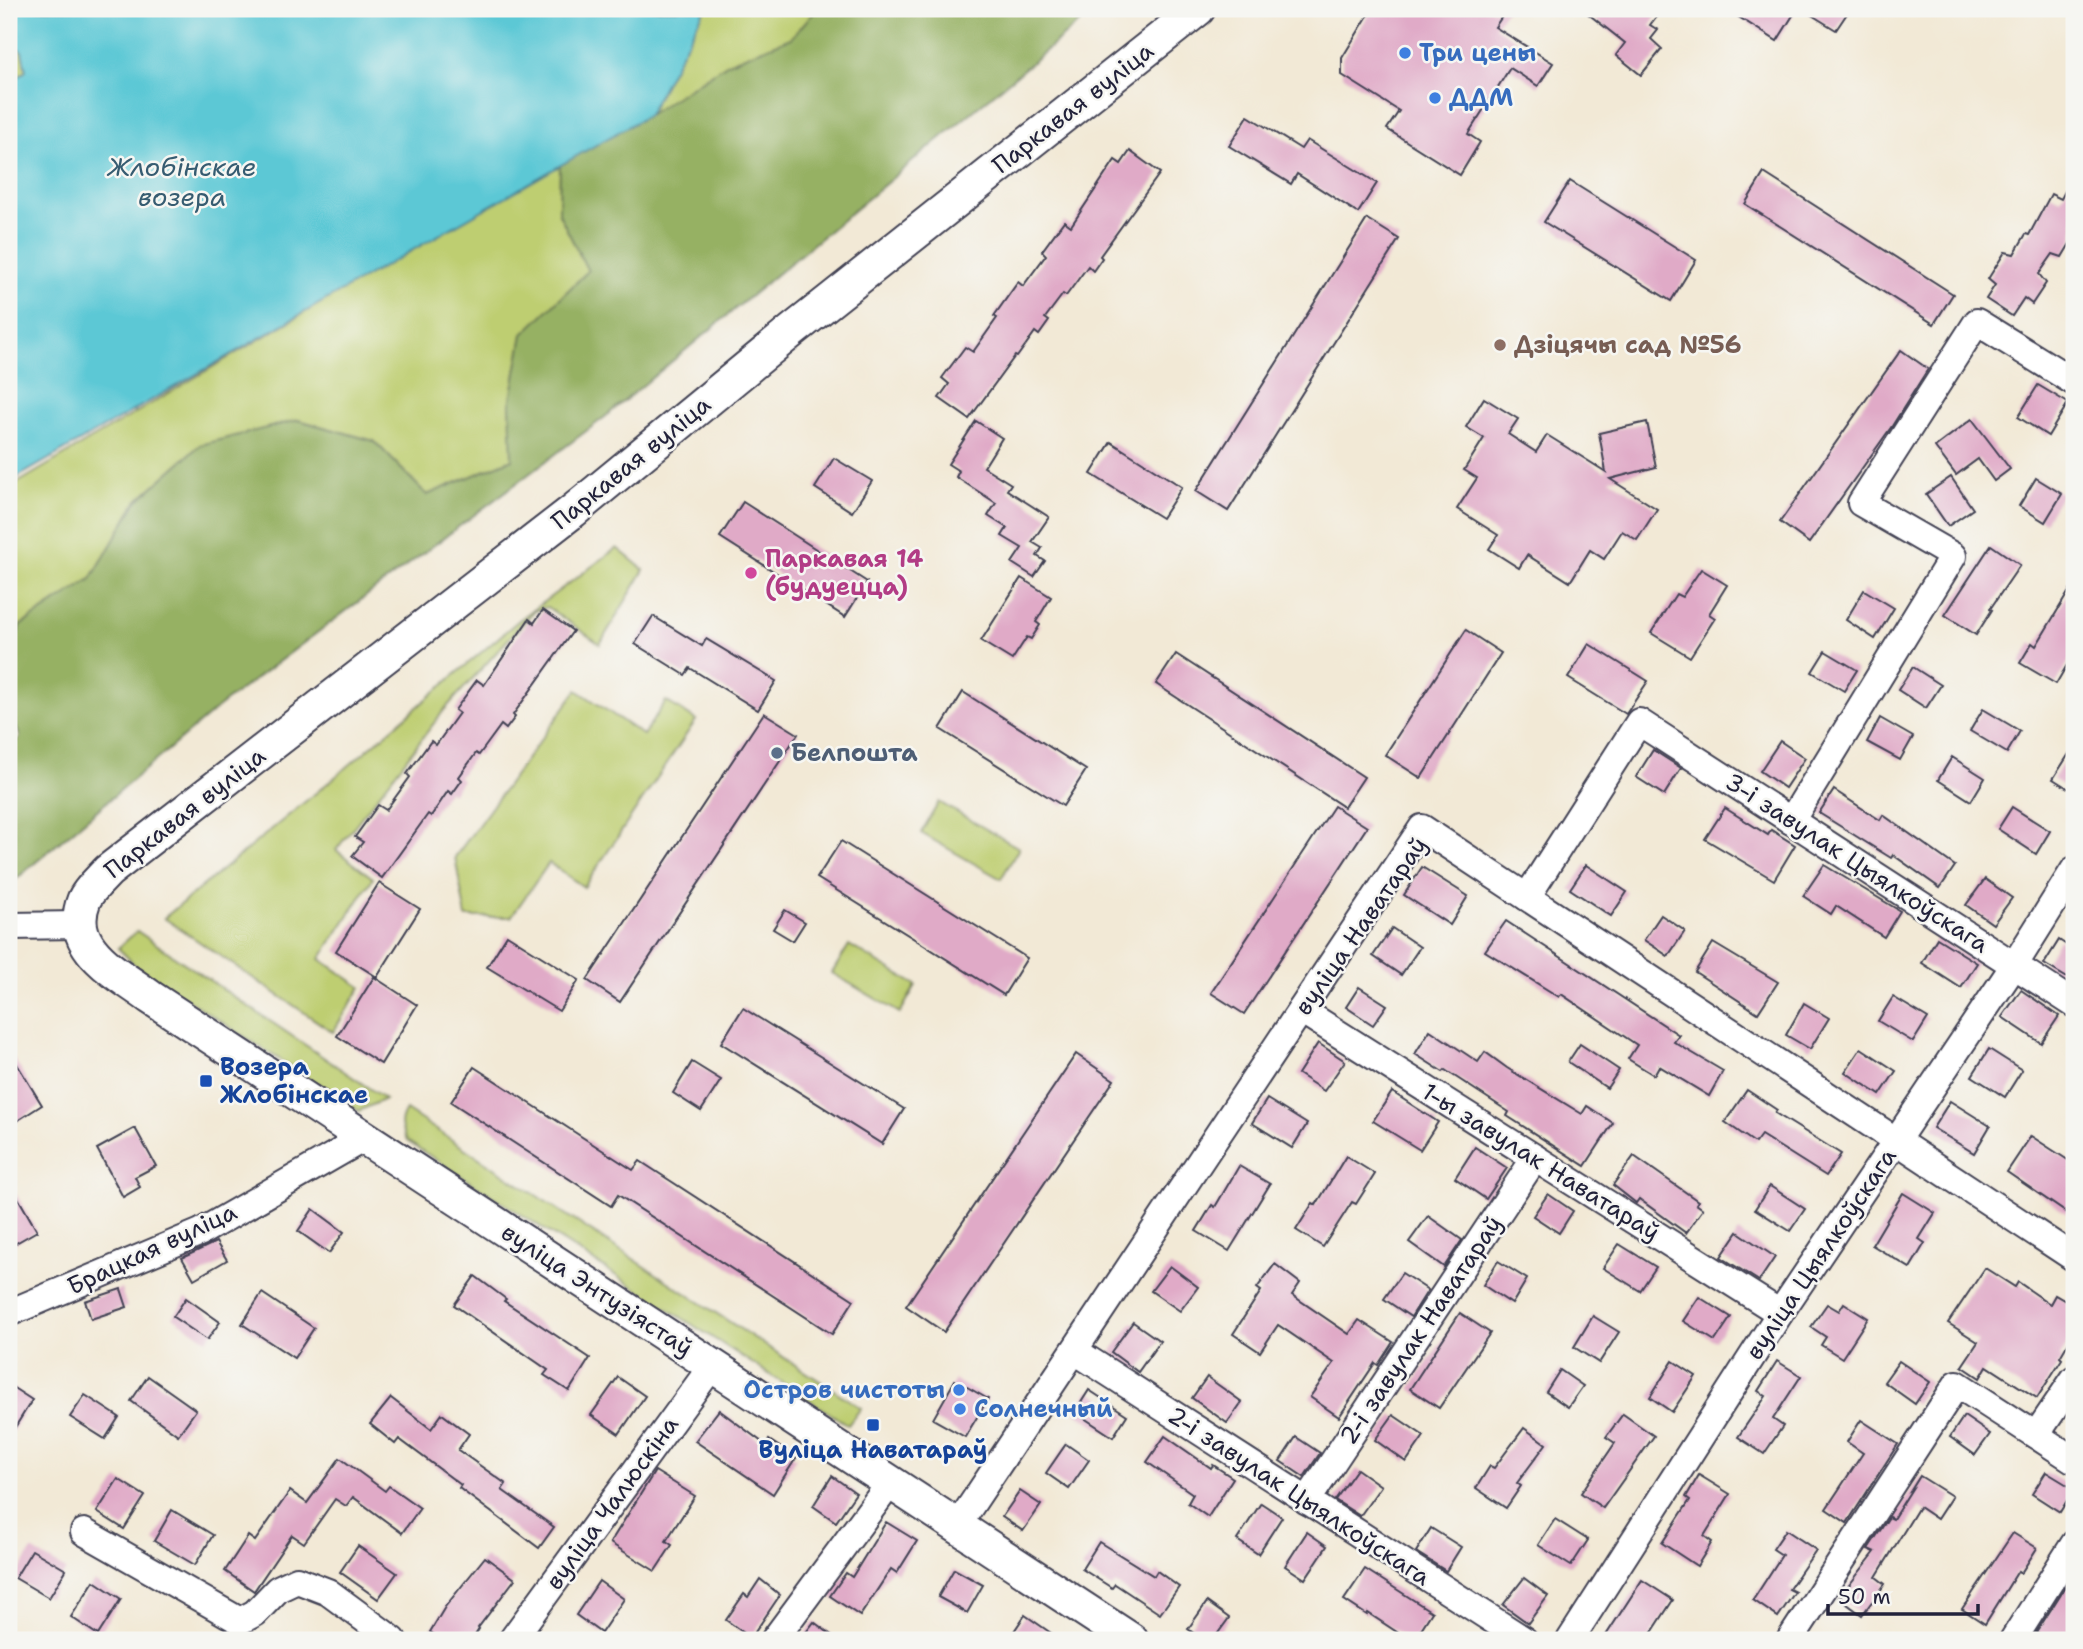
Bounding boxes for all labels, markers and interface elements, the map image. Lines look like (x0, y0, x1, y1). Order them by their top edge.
street label: Паркавая вуліца (986, 35, 1160, 181)
place label: Три цены (1419, 37, 1536, 69)
marker: Три цены (1397, 45, 1413, 61)
place label: ДДМ (1449, 82, 1513, 114)
marker: ДДМ (1427, 90, 1443, 106)
water label: Жлобінскае возера (107, 149, 256, 214)
place label: Дзіцячы сад №56 (1514, 329, 1742, 361)
marker: Дзіцячы сад №56 (1492, 337, 1508, 353)
street label: Паркавая вуліца (545, 389, 717, 537)
place label: Паркавая 14 (будуецца) (765, 543, 923, 603)
marker: Паркавая 14 (будуецца) (743, 565, 759, 581)
place label: Белпошта (791, 737, 918, 769)
street label: Паркавая вуліца (98, 740, 272, 886)
marker: Белпошта (769, 745, 785, 761)
street label: 3-і завулак Цыялкоўскага (1719, 766, 1995, 960)
street label: вуліца Наватараў (1287, 830, 1435, 1022)
place label: Возера Жлобінскае (220, 1051, 368, 1111)
marker: Возера Жлобінскае (198, 1073, 214, 1089)
street label: 1-ы завулак Наватараў (1416, 1076, 1666, 1248)
street label: вуліца Цыялкоўскага (1738, 1142, 1904, 1366)
street label: Брацкая вуліца (62, 1196, 242, 1302)
street label: 2-і завулак Наватараў (1332, 1209, 1510, 1451)
street label: вуліца Энтузіястаў (495, 1216, 699, 1364)
place label: Остров чистоты (743, 1374, 945, 1406)
marker: Остров чистоты (951, 1382, 967, 1398)
place label: Солнечный (974, 1393, 1113, 1425)
street label: 2-і завулак Цыялкоўскага (1162, 1399, 1436, 1593)
marker: Солнечный (952, 1401, 968, 1417)
street label: вуліца Чалюскіна (538, 1410, 686, 1596)
marker: Вуліца Наватараў (865, 1417, 881, 1433)
place label: Вуліца Наватараў (758, 1434, 988, 1466)
scale bar (1828, 1572, 1978, 1616)
text: 50 m (1838, 1583, 1891, 1611)

